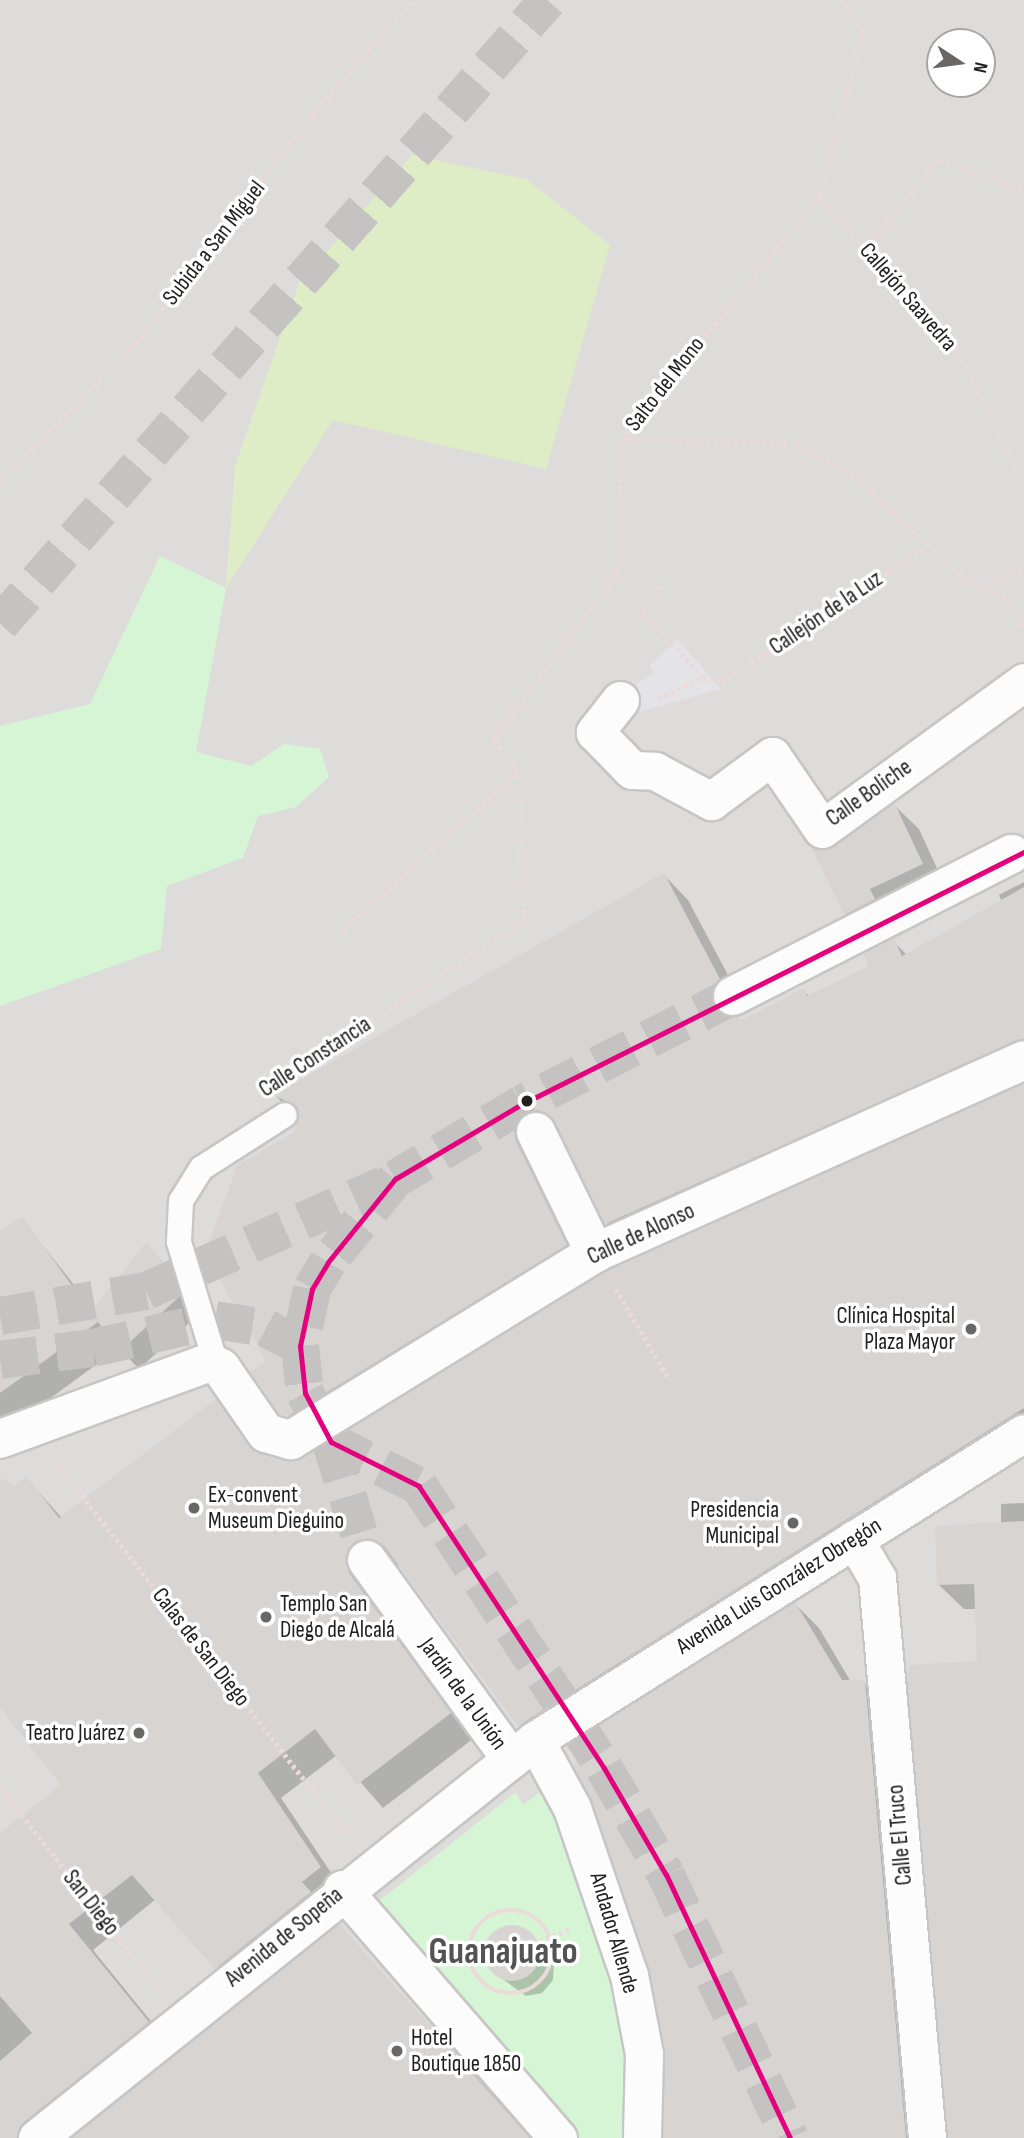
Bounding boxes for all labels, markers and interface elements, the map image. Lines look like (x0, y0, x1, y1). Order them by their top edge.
north arrow (926, 28, 996, 98)
text: N (968, 60, 992, 75)
street label: Subida a San Miguel (157, 175, 271, 311)
street label: Callejón Saavedra (853, 237, 963, 357)
street label: Salto del Mono (620, 331, 710, 437)
street label: Callejón de la Luz (764, 565, 888, 661)
street label: Calle Boliche (821, 754, 917, 832)
street label: Calle Constancia (254, 1011, 376, 1103)
unlabelled marker (520, 1094, 534, 1108)
street label: Calle de Alonso (583, 1197, 699, 1271)
place label: Clínica Hospital Plaza Mayor (836, 1302, 955, 1356)
marker: Clínica Hospital Plaza Mayor (961, 1319, 981, 1339)
place label: Ex-convent Museum Dieguino (208, 1481, 344, 1535)
place label: Presidencia Municipal (690, 1496, 779, 1550)
marker: Ex-convent Museum Dieguino (186, 1500, 202, 1516)
street label: Avenida Luis González Obregón (671, 1512, 887, 1660)
marker: Presidencia Municipal (785, 1515, 801, 1531)
street label: Calas de San Diego (146, 1582, 256, 1712)
place label: Templo San Diego de Alcalá (280, 1590, 395, 1644)
marker: Templo San Diego de Alcalá (258, 1609, 274, 1625)
street label: Jardín de la Unión (413, 1633, 513, 1755)
place label: Teatro Juárez (26, 1719, 125, 1747)
marker: Teatro Juárez (131, 1725, 147, 1741)
street label: Calle El Truco (882, 1783, 918, 1887)
street label: San Diego (57, 1865, 125, 1941)
street label: Andador Allende (584, 1869, 644, 1997)
street label: Avenida de Sopeña (220, 1881, 348, 1993)
district label: Guanajuato (428, 1930, 578, 1974)
place label: Hotel Boutique 1850 (411, 2024, 521, 2078)
marker: Hotel Boutique 1850 (389, 2043, 405, 2059)

